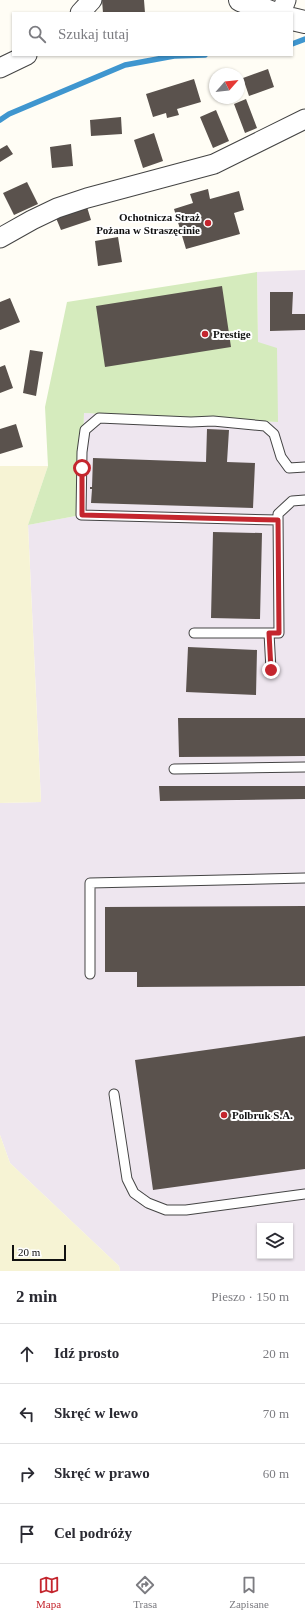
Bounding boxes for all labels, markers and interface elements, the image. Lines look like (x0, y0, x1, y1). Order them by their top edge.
search box (12, 12, 293, 56)
icon: search (26, 23, 48, 45)
text: Szukaj tutaj (58, 26, 129, 42)
north arrow (209, 68, 245, 104)
place label: Ochotnicza Straż Pożana w Straszęcinie (96, 211, 200, 236)
marker: Ochotnicza Straż Pożana w Straszęcinie (203, 218, 213, 228)
place label: Prestige (213, 328, 251, 340)
marker: Prestige (200, 329, 210, 339)
route start (73, 459, 91, 477)
route end (262, 661, 280, 679)
place label: Polbruk S.A. (232, 1109, 293, 1121)
marker: Polbruk S.A. (219, 1110, 229, 1120)
map controls (257, 1223, 293, 1259)
button: layers (257, 1223, 293, 1259)
scale bar (12, 1243, 66, 1262)
text: 20 m (18, 1246, 40, 1258)
text: 2 min (16, 1287, 57, 1306)
text: Pieszo · 150 m (211, 1289, 289, 1304)
icon: ahead (16, 1343, 38, 1365)
text: Idź prosto (54, 1345, 119, 1361)
text: 20 m (263, 1346, 289, 1361)
icon: left (16, 1403, 38, 1425)
text: Skręć w lewo (54, 1405, 138, 1421)
text: 70 m (263, 1406, 289, 1421)
icon: right (16, 1463, 38, 1485)
text: Skręć w prawo (54, 1465, 150, 1481)
text: 60 m (263, 1466, 289, 1481)
icon: arrive (16, 1523, 38, 1545)
text: Cel podróży (54, 1525, 132, 1541)
tab: Mapa (36, 1574, 61, 1610)
tab: Trasa (133, 1574, 157, 1610)
tab: Zapisane (229, 1574, 269, 1610)

